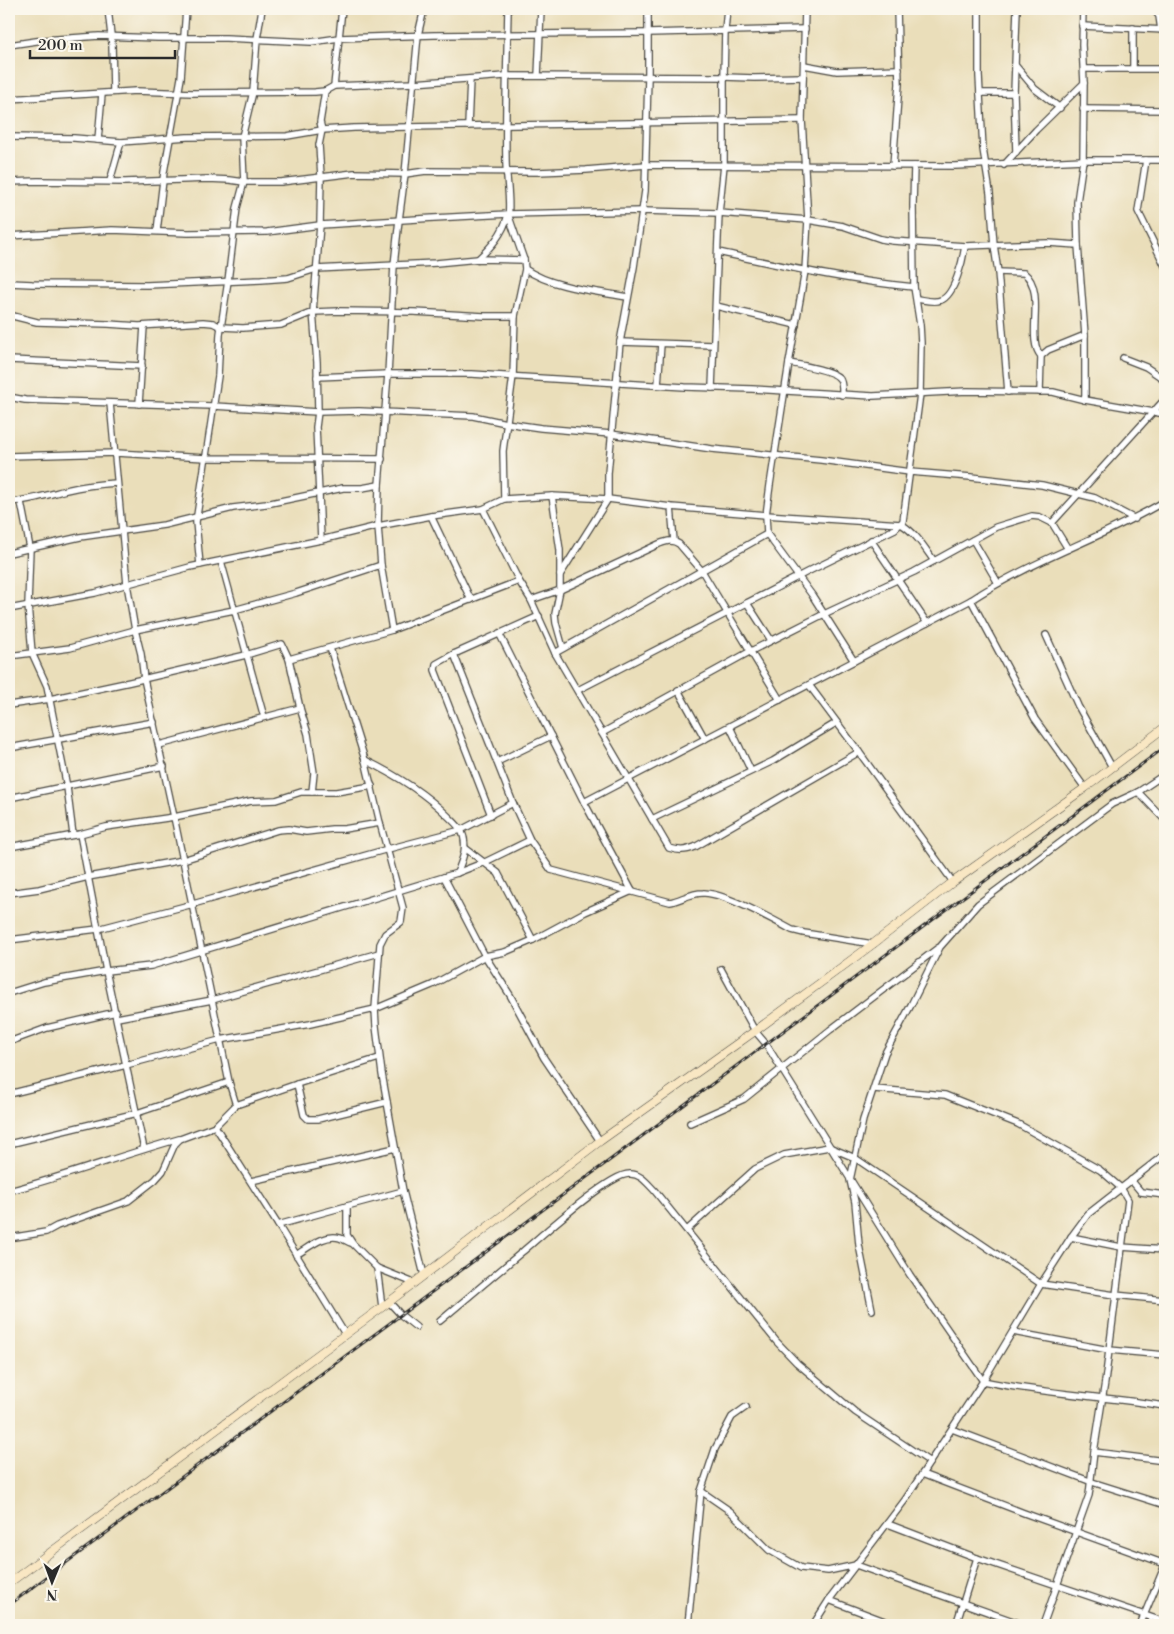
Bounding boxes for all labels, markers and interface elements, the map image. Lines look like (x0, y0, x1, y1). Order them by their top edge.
scale bar (30, 28, 175, 60)
text: 200 m (38, 36, 83, 55)
north arrow (28, 1556, 78, 1606)
text: N (46, 1585, 57, 1603)

